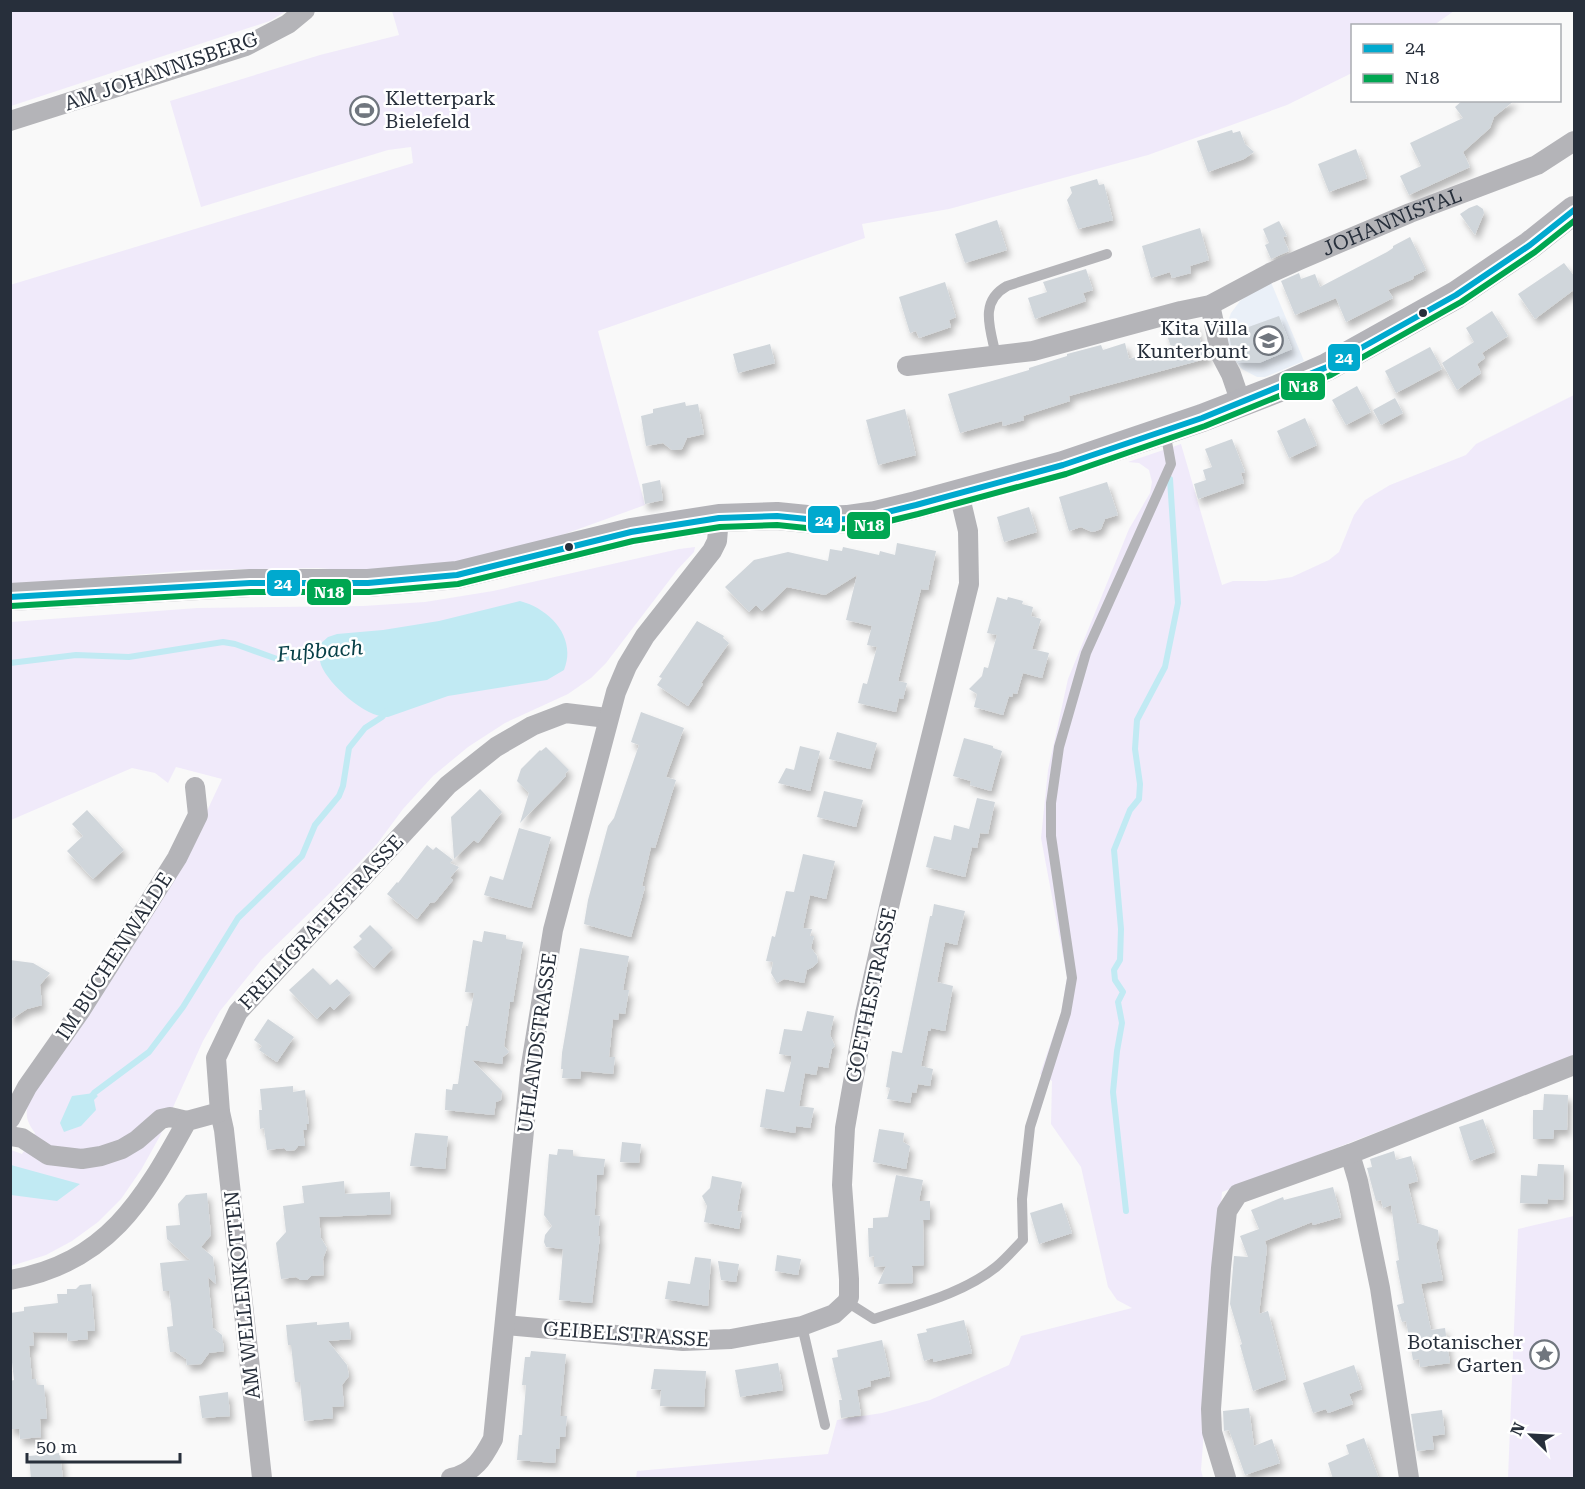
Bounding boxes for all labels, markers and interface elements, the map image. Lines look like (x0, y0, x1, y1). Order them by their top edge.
legend (1351, 24, 1561, 102)
street label: AM JOHANNISBERG (61, 26, 261, 115)
text: 24 (1405, 37, 1425, 58)
text: N18 (1405, 67, 1440, 88)
place label: Kletterpark Bielefeld (385, 86, 496, 133)
sports icon: Kletterpark Bielefeld (348, 94, 380, 126)
street label: JOHANNISTAL (1318, 183, 1465, 261)
unlabelled marker (1417, 307, 1429, 319)
place label: Kita Villa Kunterbunt (1136, 316, 1249, 363)
school or university icon: Kita Villa Kunterbunt (1253, 324, 1285, 356)
line badge: 24 (1327, 343, 1361, 372)
text: 24 (1335, 348, 1353, 367)
line badge: N18 (1280, 372, 1326, 401)
text: N18 (1288, 377, 1318, 396)
line badge: 24 (807, 505, 841, 534)
text: 24 (815, 511, 833, 530)
line badge: N18 (846, 511, 891, 540)
text: N18 (854, 516, 884, 535)
unlabelled marker (563, 541, 575, 553)
line badge: 24 (266, 569, 301, 597)
text: 24 (274, 574, 292, 593)
line badge: N18 (306, 578, 352, 606)
text: N18 (314, 583, 344, 602)
water label: Fußbach (275, 635, 364, 667)
street label: FREILIGRATHSTRASSE (234, 830, 408, 1014)
street label: IM BUCHENWALDE (51, 868, 177, 1044)
street label: GOETHESTRASSE (841, 905, 901, 1085)
street label: UHLANDSTRASSE (512, 951, 562, 1135)
street label: AM WELLENKOTTEN (219, 1189, 265, 1401)
street label: GEIBELSTRASSE (542, 1316, 710, 1352)
place label: Botanischer Garten (1407, 1330, 1523, 1377)
place icon: Botanischer Garten (1528, 1338, 1560, 1370)
north arrow (1501, 1405, 1561, 1465)
text: N (1507, 1420, 1529, 1439)
scale bar (27, 1426, 180, 1464)
text: 50 m (36, 1436, 77, 1457)

